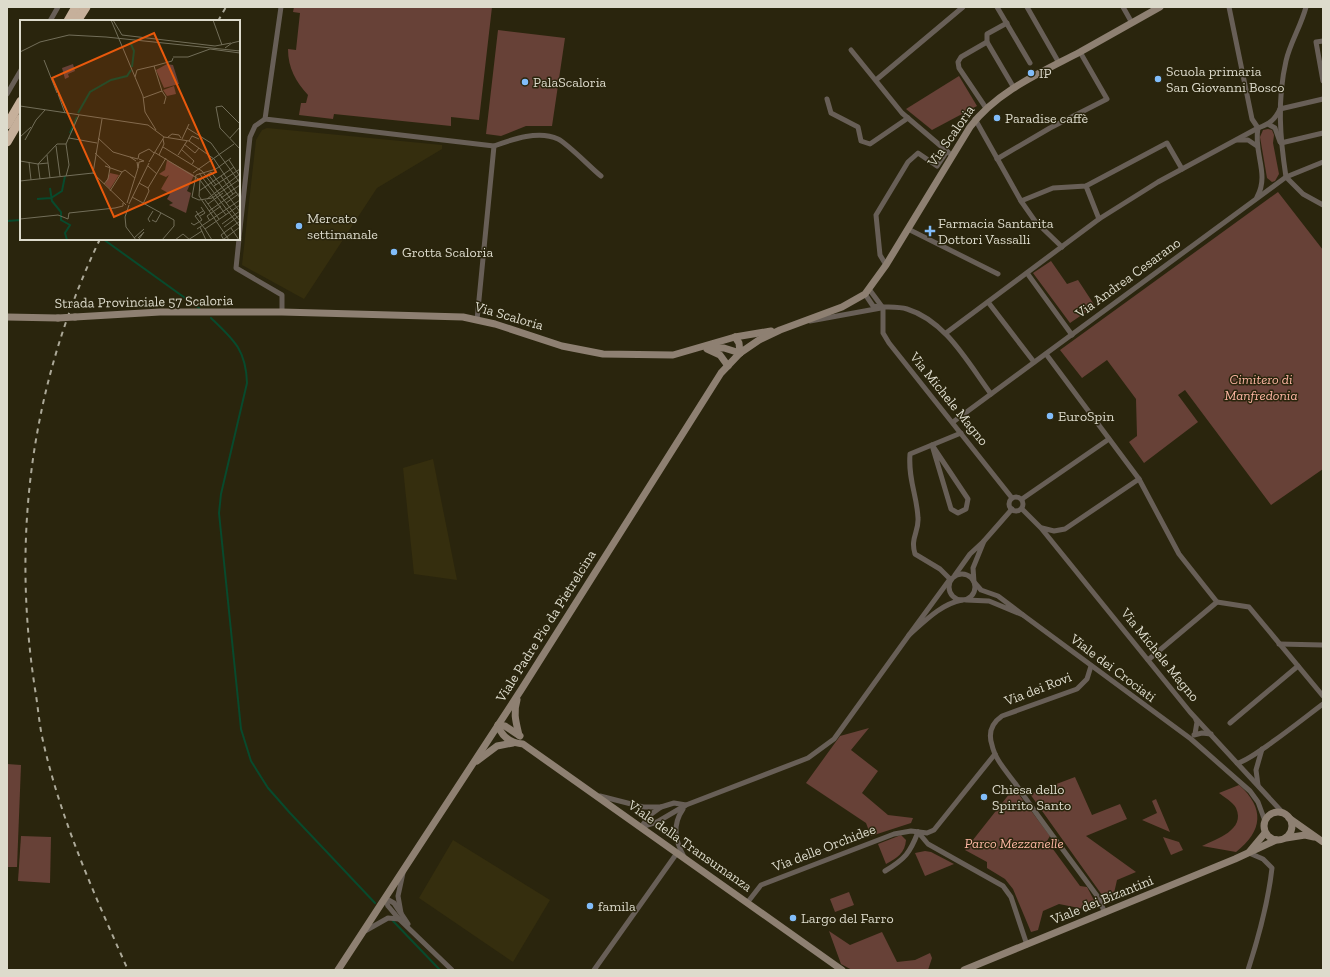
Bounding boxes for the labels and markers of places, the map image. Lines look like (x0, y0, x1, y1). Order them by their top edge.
place label: Scuola primaria San Giovanni Bosco (1166, 63, 1284, 96)
place label: IP (1039, 65, 1052, 82)
marker: IP (1026, 68, 1036, 78)
place label: PalaScaloria (533, 74, 607, 91)
marker: Scuola primaria San Giovanni Bosco (1153, 74, 1163, 84)
marker: PalaScaloria (520, 77, 530, 87)
place label: Paradise caffè (1005, 110, 1089, 127)
marker: Paradise caffè (992, 113, 1002, 123)
place label: Mercato settimanale (307, 210, 378, 243)
place label: Farmacia Santarita Dottori Vassalli (938, 215, 1054, 248)
marker: Mercato settimanale (294, 221, 304, 231)
marker: Farmacia Santarita Dottori Vassalli (925, 226, 935, 236)
place label: Grotta Scaloria (402, 244, 493, 261)
marker: Grotta Scaloria (389, 247, 399, 257)
place label: EuroSpin (1058, 408, 1114, 425)
marker: EuroSpin (1045, 411, 1055, 421)
place label: Chiesa dello Spirito Santo (992, 781, 1071, 814)
marker: Chiesa dello Spirito Santo (979, 792, 989, 802)
place label: famila (598, 898, 636, 915)
marker: famila (585, 901, 595, 911)
place label: Largo del Farro (801, 910, 894, 927)
marker: Largo del Farro (788, 913, 798, 923)

